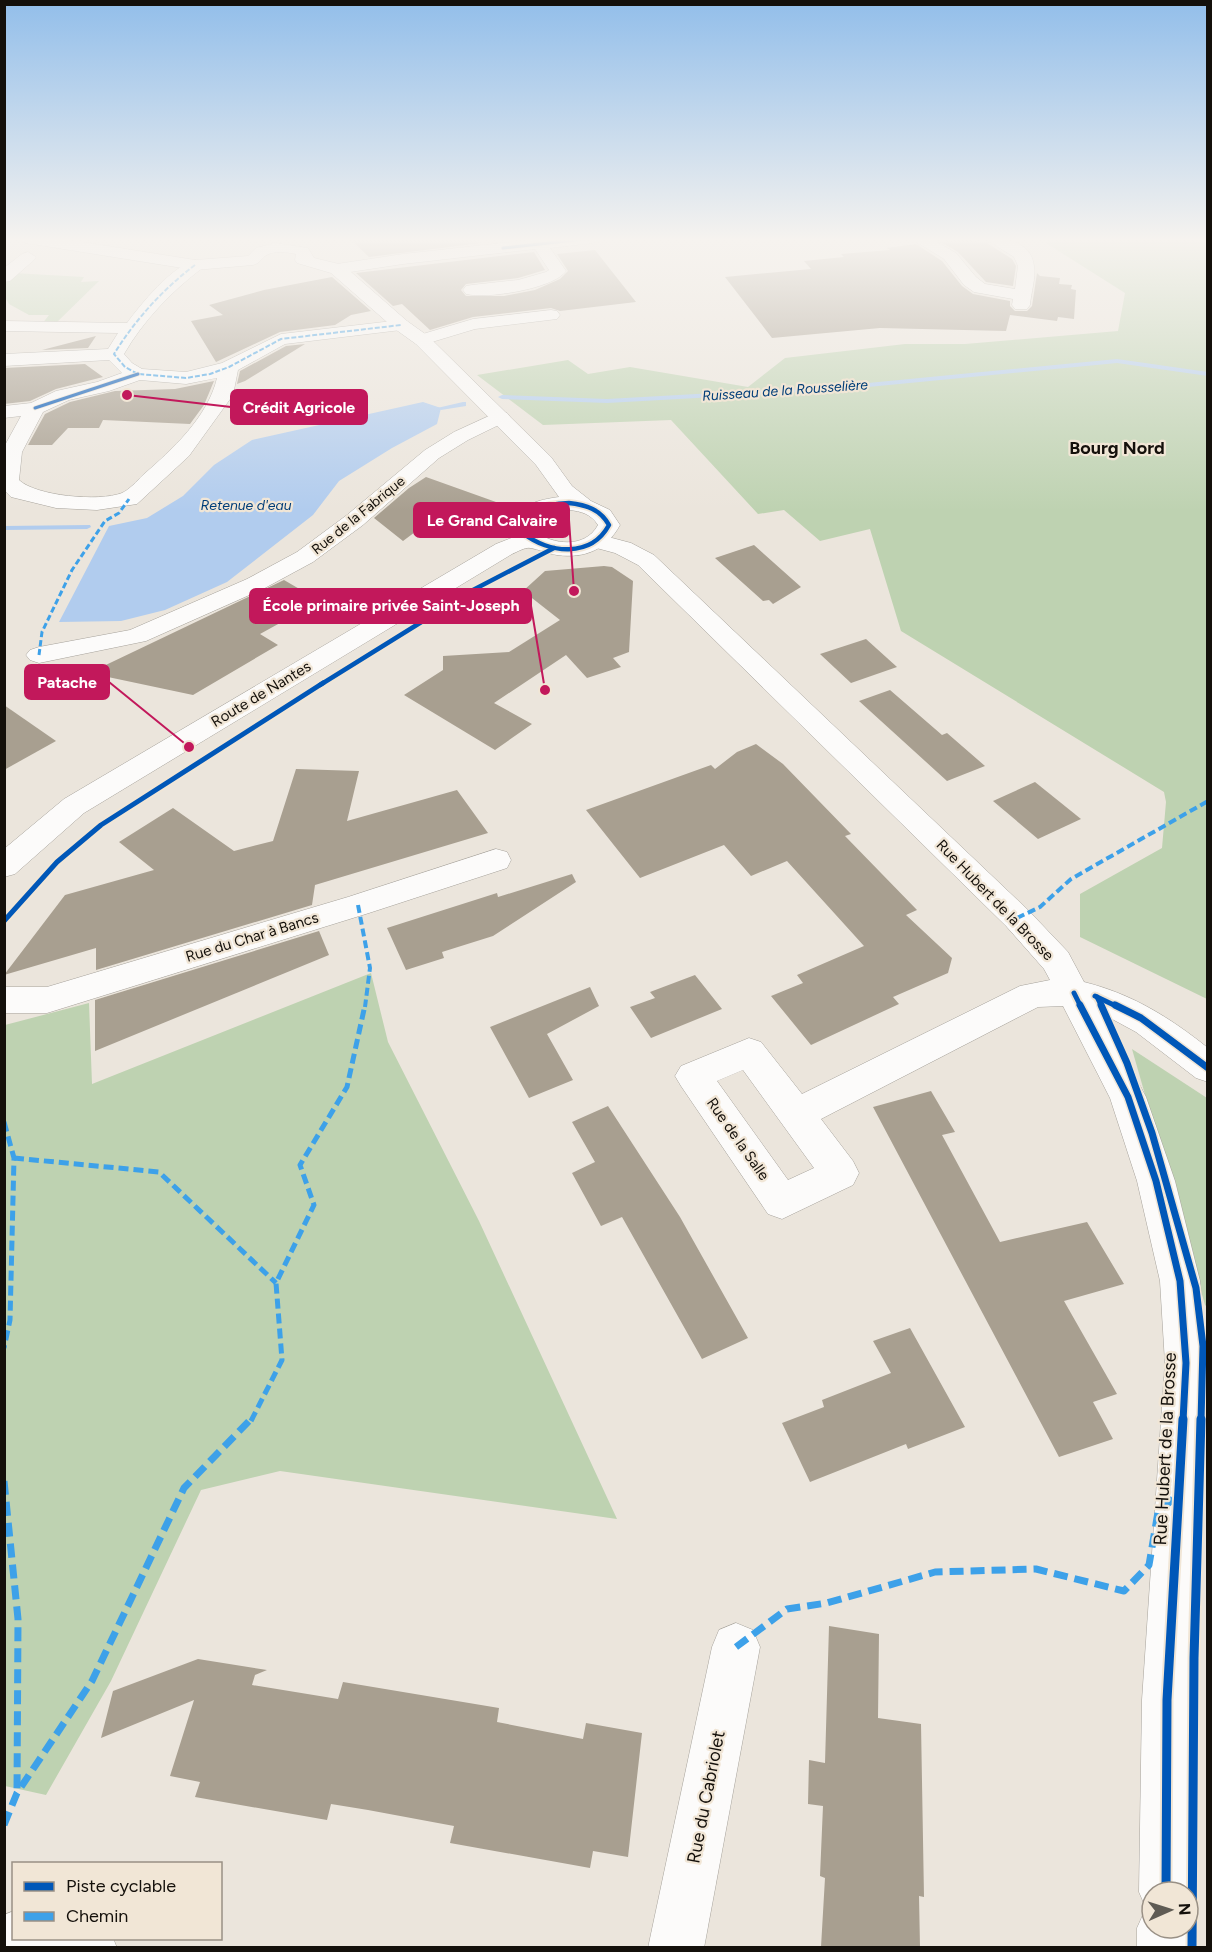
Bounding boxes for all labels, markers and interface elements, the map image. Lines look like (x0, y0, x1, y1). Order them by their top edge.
water label: Ruisseau de la Rousselière (702, 376, 869, 405)
callout: Crédit Agricole (231, 390, 367, 424)
text: Crédit Agricole (243, 398, 355, 417)
district label: Bourg Nord (1069, 437, 1165, 459)
street label: Rue de la Fabrique (308, 472, 409, 558)
water label: Retenue d'eau (201, 497, 292, 514)
callout: Le Grand Calvaire (414, 503, 569, 537)
text: Le Grand Calvaire (427, 511, 557, 530)
callout: École primaire privée Saint-Joseph (250, 589, 531, 623)
text: École primaire privée Saint-Joseph (262, 596, 520, 615)
street label: Route de Nantes (208, 657, 314, 731)
callout: Patache (25, 665, 109, 699)
text: Patache (37, 673, 97, 692)
street label: Rue Hubert de la Brosse (933, 836, 1057, 964)
street label: Rue du Char à Bancs (183, 908, 321, 966)
street label: Rue de la Salle (703, 1094, 773, 1184)
street label: Rue Hubert de la Brosse (1149, 1352, 1181, 1546)
street label: Rue du Cabriolet (682, 1729, 730, 1865)
legend (12, 1862, 222, 1940)
text: Piste cyclable (66, 1875, 176, 1897)
north arrow (1140, 1880, 1200, 1940)
text: N (1175, 1903, 1194, 1916)
text: Chemin (66, 1905, 128, 1927)

